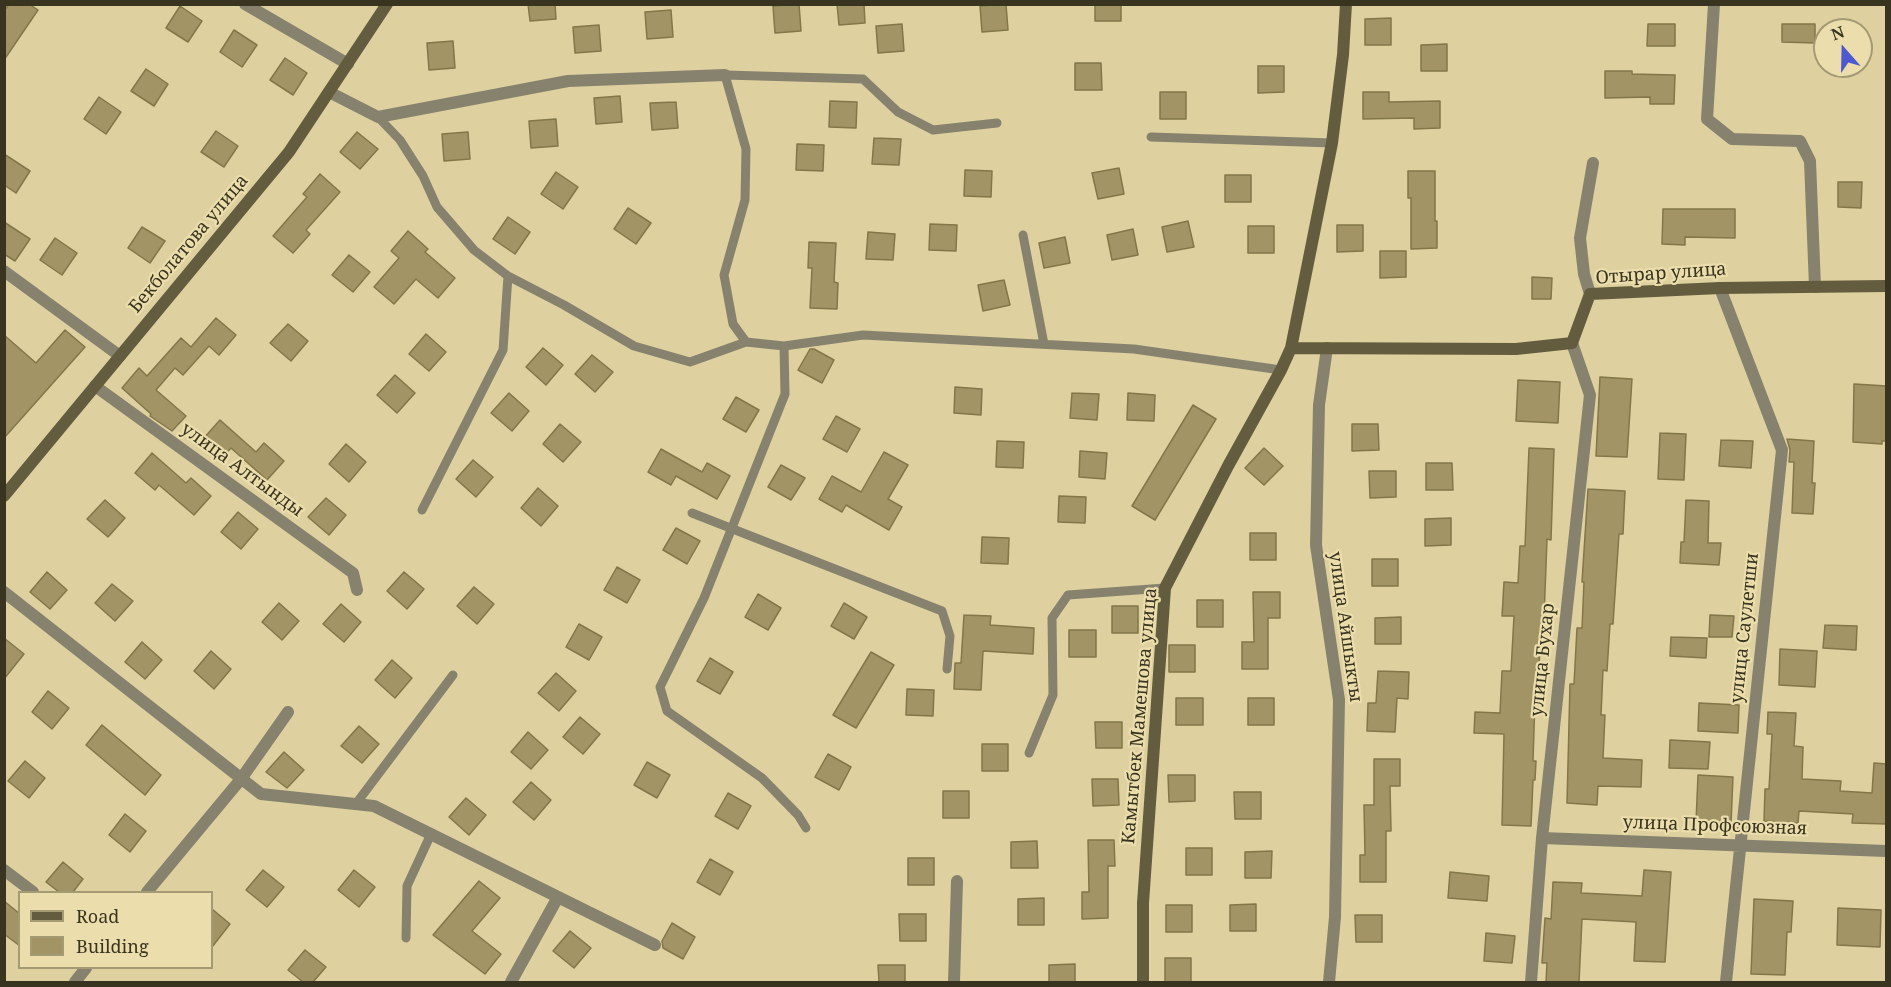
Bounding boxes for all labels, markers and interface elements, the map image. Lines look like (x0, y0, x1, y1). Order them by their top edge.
north arrow (1813, 18, 1873, 78)
text: N (1828, 20, 1847, 45)
street label: Бекболатова улица (125, 170, 253, 318)
street label: Отырар улица (1595, 259, 1727, 289)
street label: улица Алтынды (177, 418, 307, 522)
street label: улица Айшыкты (1324, 550, 1366, 704)
street label: улица Саулетши (1726, 552, 1764, 704)
street label: Камытбек Мамешова улица (1118, 587, 1162, 845)
street label: улица Бухар (1526, 602, 1560, 718)
street label: улица Профсоюзная (1622, 812, 1808, 840)
legend (18, 891, 213, 969)
text: Road (76, 904, 119, 928)
text: Building (76, 934, 149, 958)

